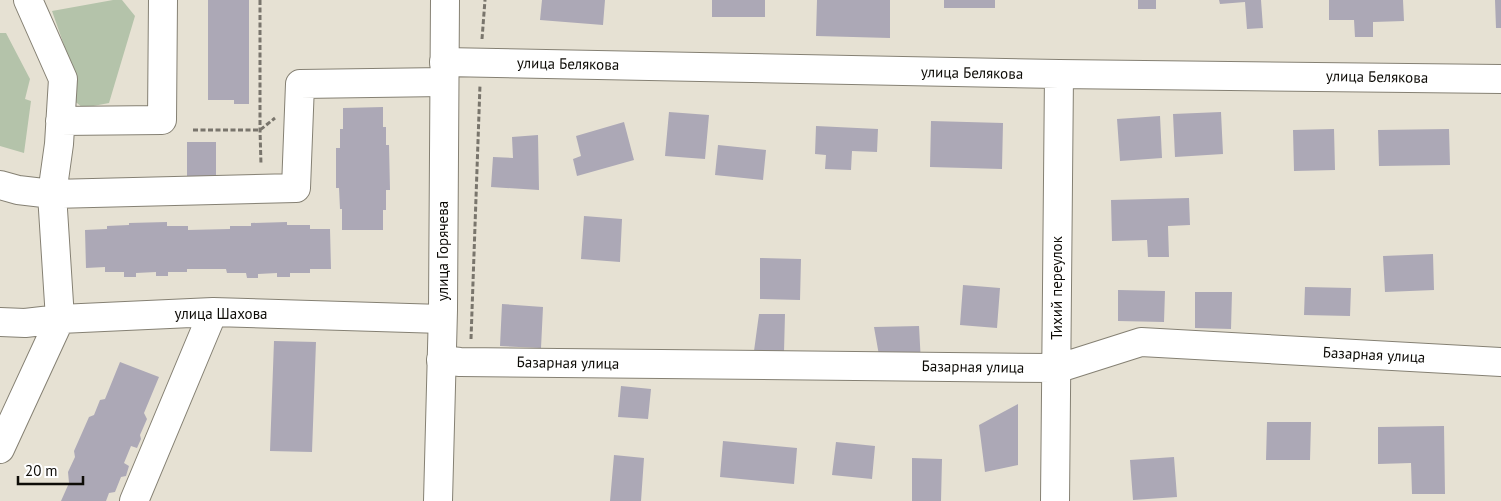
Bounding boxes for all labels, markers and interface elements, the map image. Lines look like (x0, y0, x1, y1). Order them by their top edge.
street label: улица Белякова (517, 53, 619, 74)
street label: улица Белякова (921, 62, 1023, 83)
street label: улица Белякова (1326, 66, 1428, 87)
street label: улица Горячева (433, 201, 452, 301)
street label: Тихий переулок (1047, 235, 1066, 340)
street label: улица Шахова (174, 304, 268, 323)
street label: Базарная улица (1322, 342, 1426, 367)
street label: Базарная улица (516, 352, 620, 373)
street label: Базарная улица (921, 356, 1025, 377)
scale bar (18, 454, 82, 486)
text: 20 m (25, 461, 58, 480)

